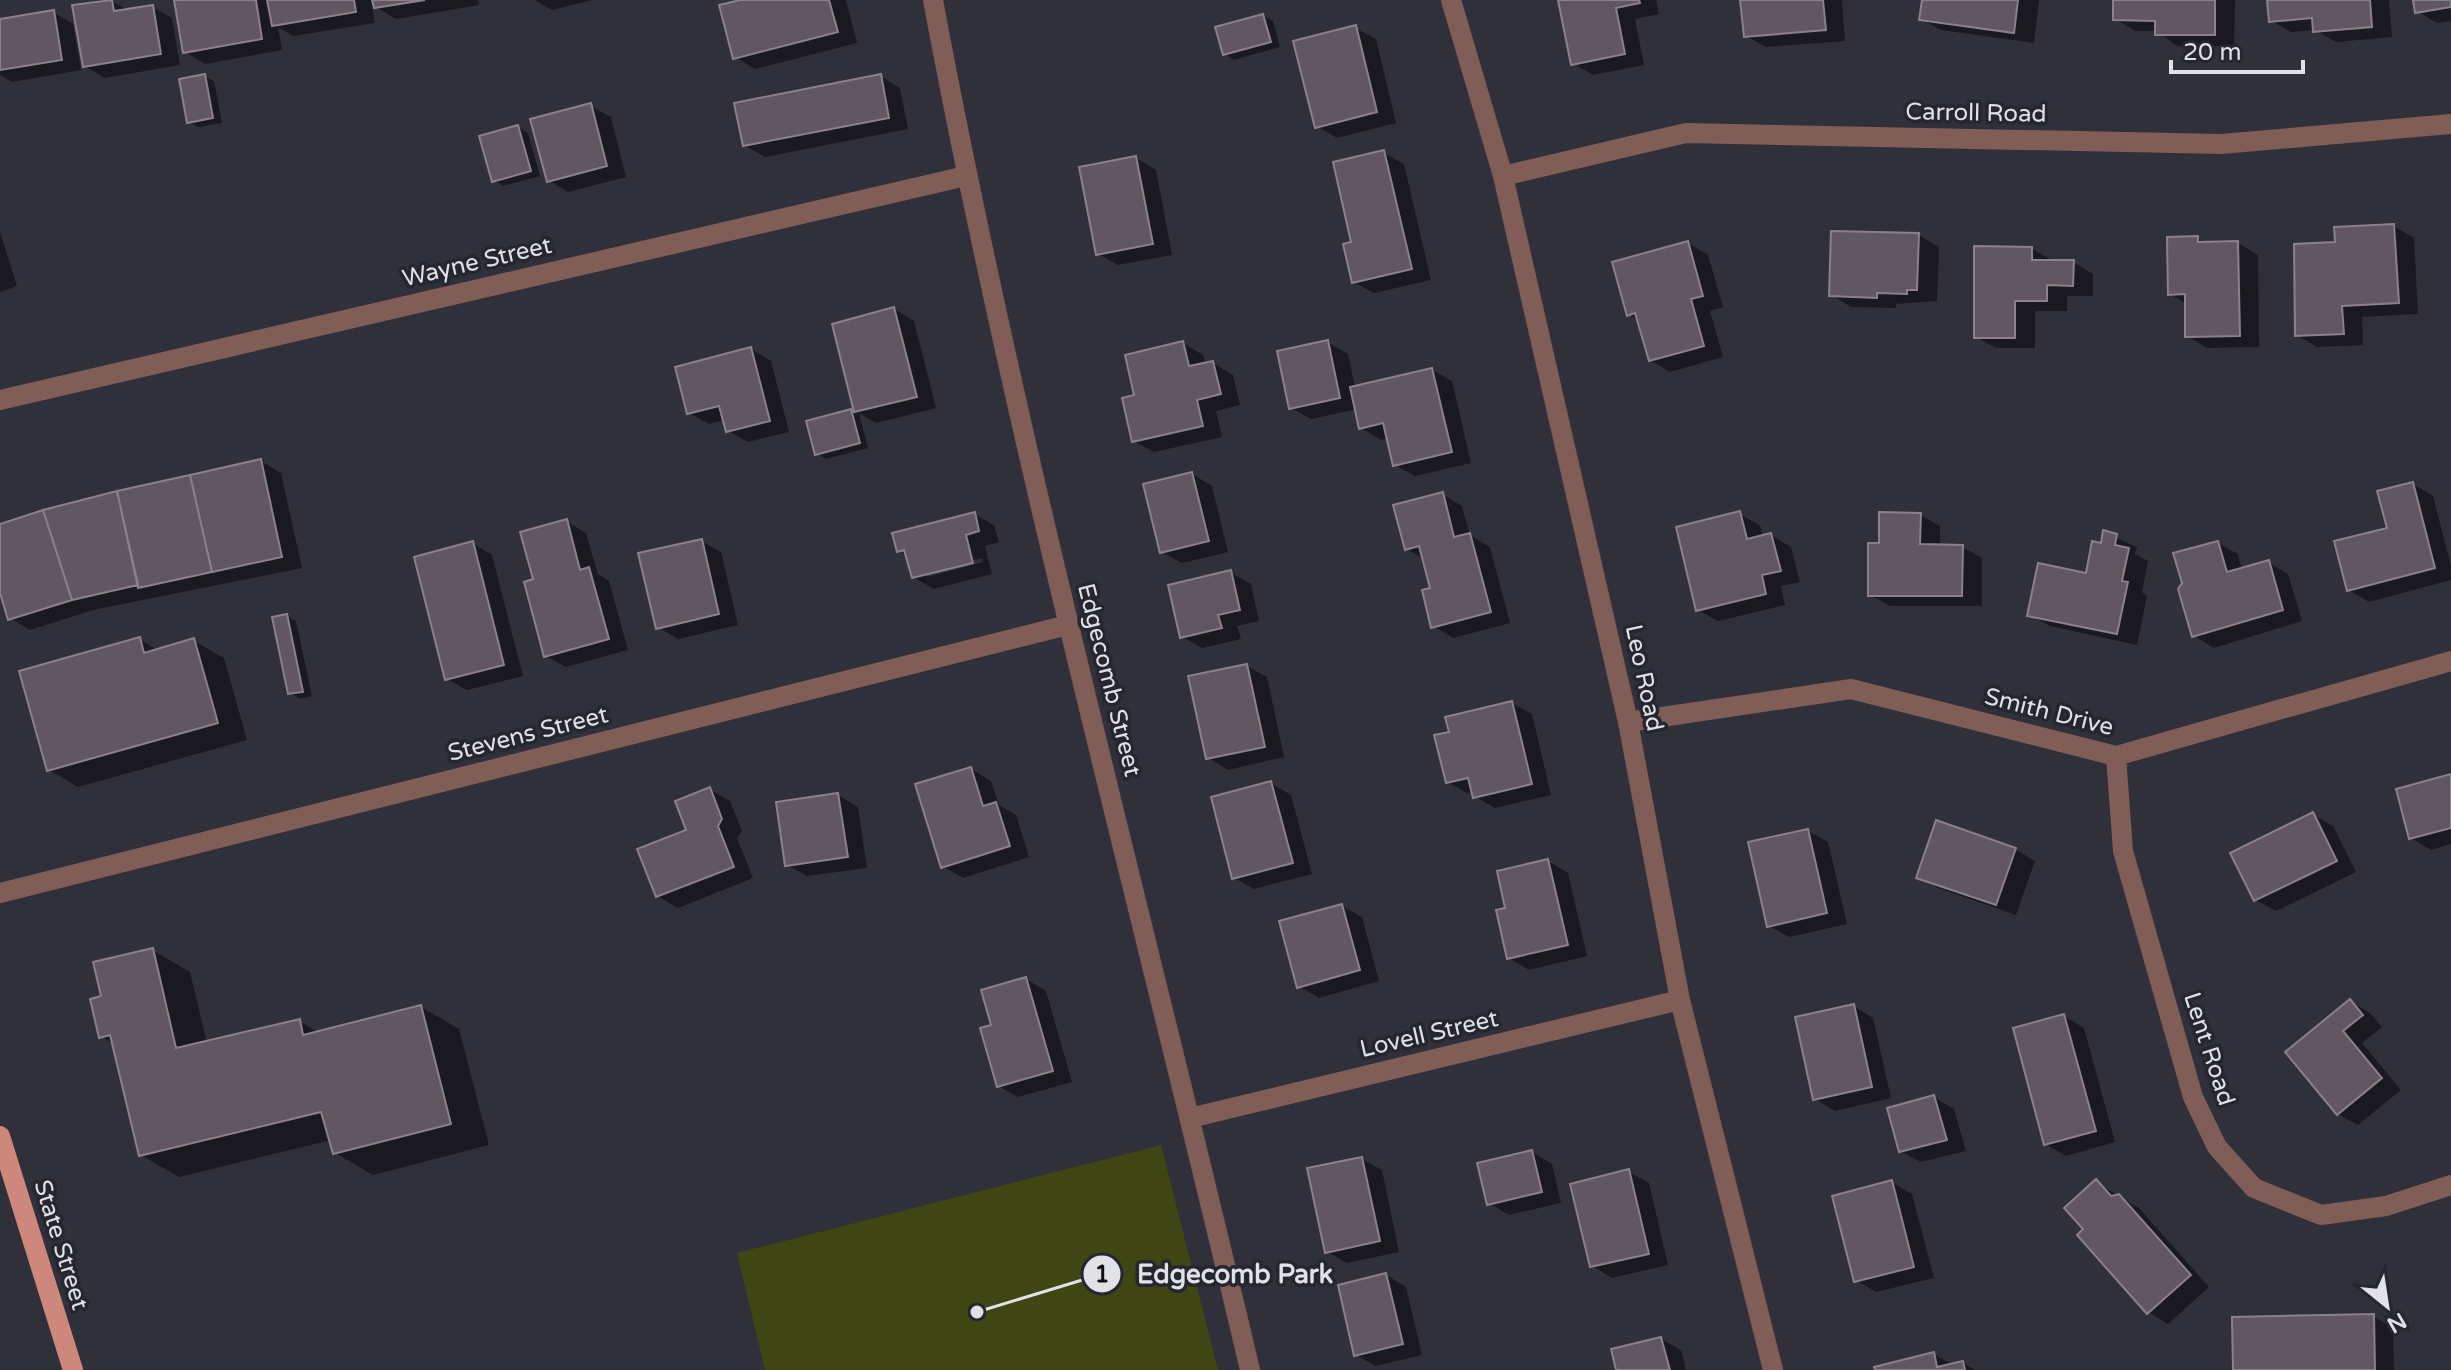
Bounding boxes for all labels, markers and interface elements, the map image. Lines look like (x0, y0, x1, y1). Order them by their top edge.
scale bar (2171, 24, 2303, 74)
text: 20 m (2183, 38, 2241, 67)
street label: Carroll Road (1905, 97, 2047, 129)
street label: Wayne Street (399, 231, 555, 293)
street label: Edgecomb Street (1071, 580, 1147, 780)
street label: Leo Road (1619, 622, 1669, 734)
street label: Smith Drive (1982, 682, 2116, 742)
street label: Stevens Street (445, 700, 611, 768)
street label: Lent Road (2177, 989, 2241, 1109)
street label: Lovell Street (1357, 1004, 1501, 1064)
street label: State Street (28, 1177, 94, 1313)
callout: Edgecomb Park (1082, 1249, 1349, 1299)
text: Edgecomb Park (1137, 1259, 1333, 1290)
text: 1 (1094, 1260, 1110, 1289)
north arrow (2347, 1266, 2427, 1346)
text: N (2382, 1307, 2411, 1338)

